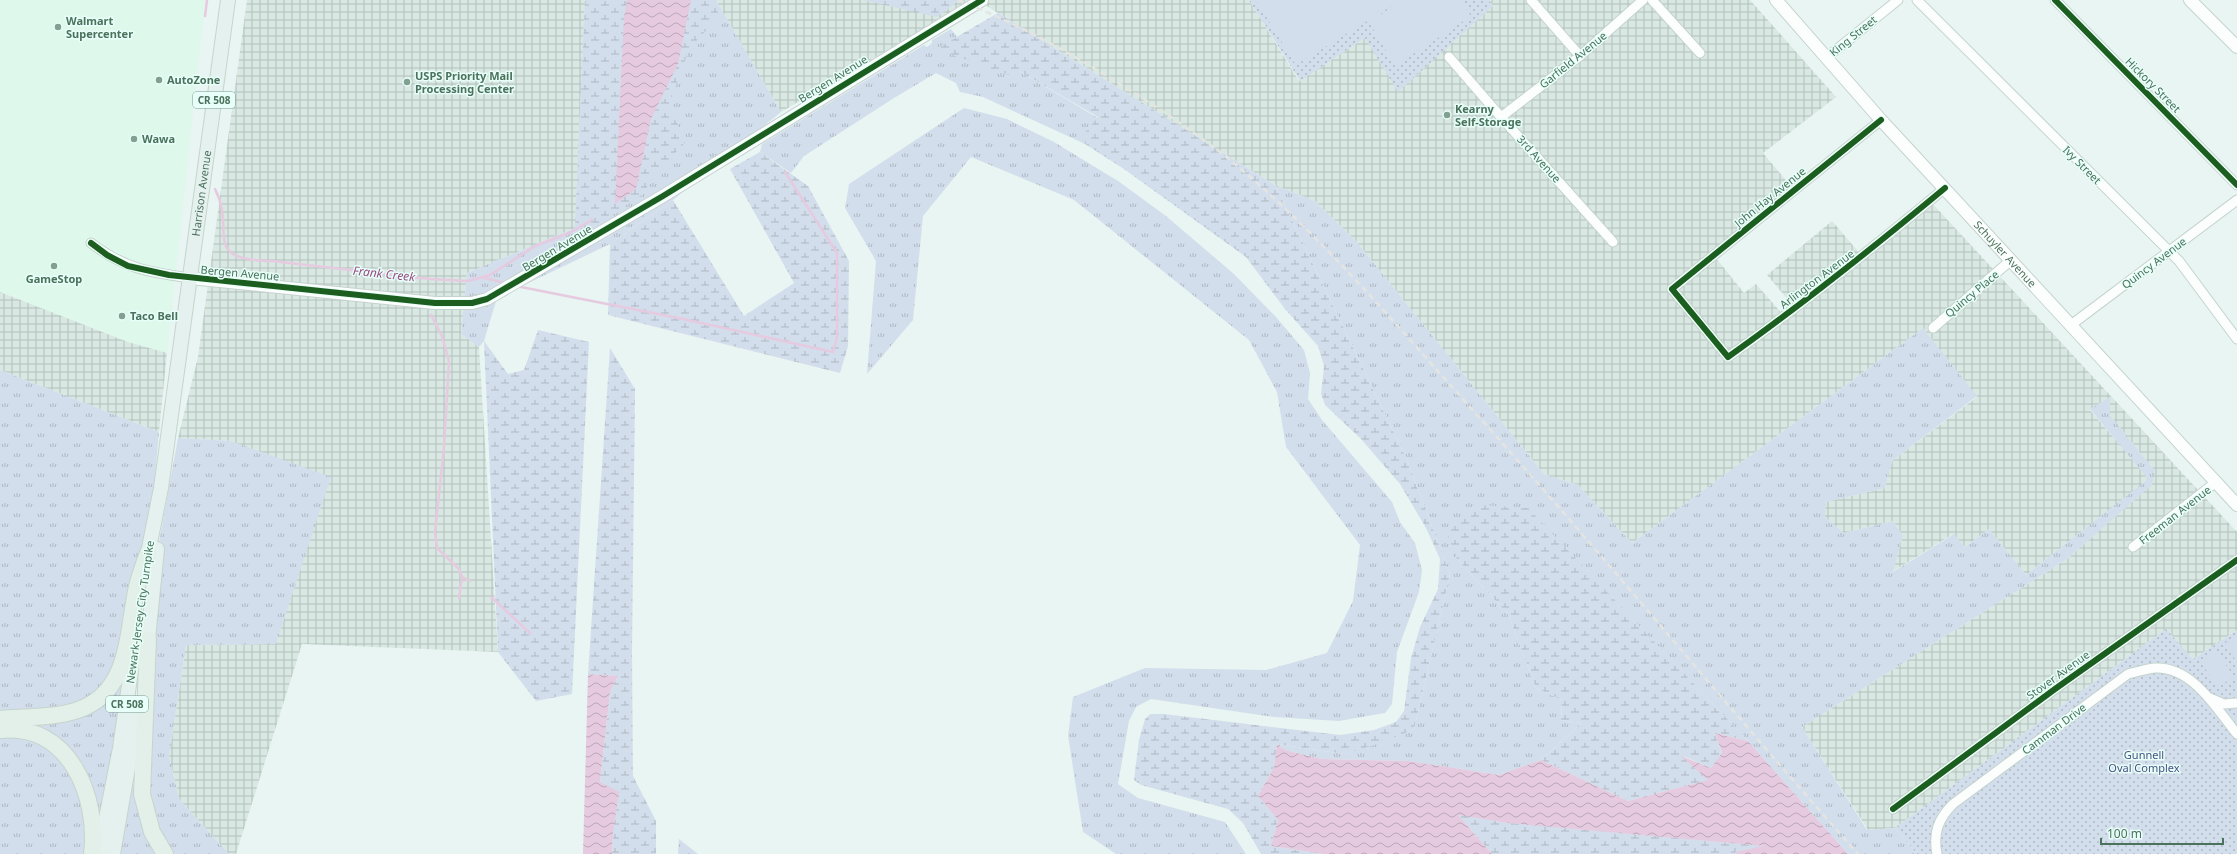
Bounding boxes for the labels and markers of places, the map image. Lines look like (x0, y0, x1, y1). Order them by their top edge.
place label: Walmart Supercenter (66, 13, 133, 41)
marker: Walmart Supercenter (53, 22, 63, 32)
place label: USPS Priority Mail Processing Center (415, 68, 514, 96)
place label: AutoZone (167, 72, 221, 87)
marker: AutoZone (154, 75, 164, 85)
marker: USPS Priority Mail Processing Center (402, 77, 412, 87)
place label: Kearny Self-Storage (1455, 101, 1522, 129)
marker: Kearny Self-Storage (1442, 110, 1452, 120)
place label: Wawa (142, 131, 175, 146)
marker: Wawa (129, 134, 139, 144)
marker: GameStop (49, 261, 59, 271)
place label: GameStop (26, 271, 82, 286)
place label: Taco Bell (130, 308, 178, 323)
marker: Taco Bell (117, 311, 127, 321)

